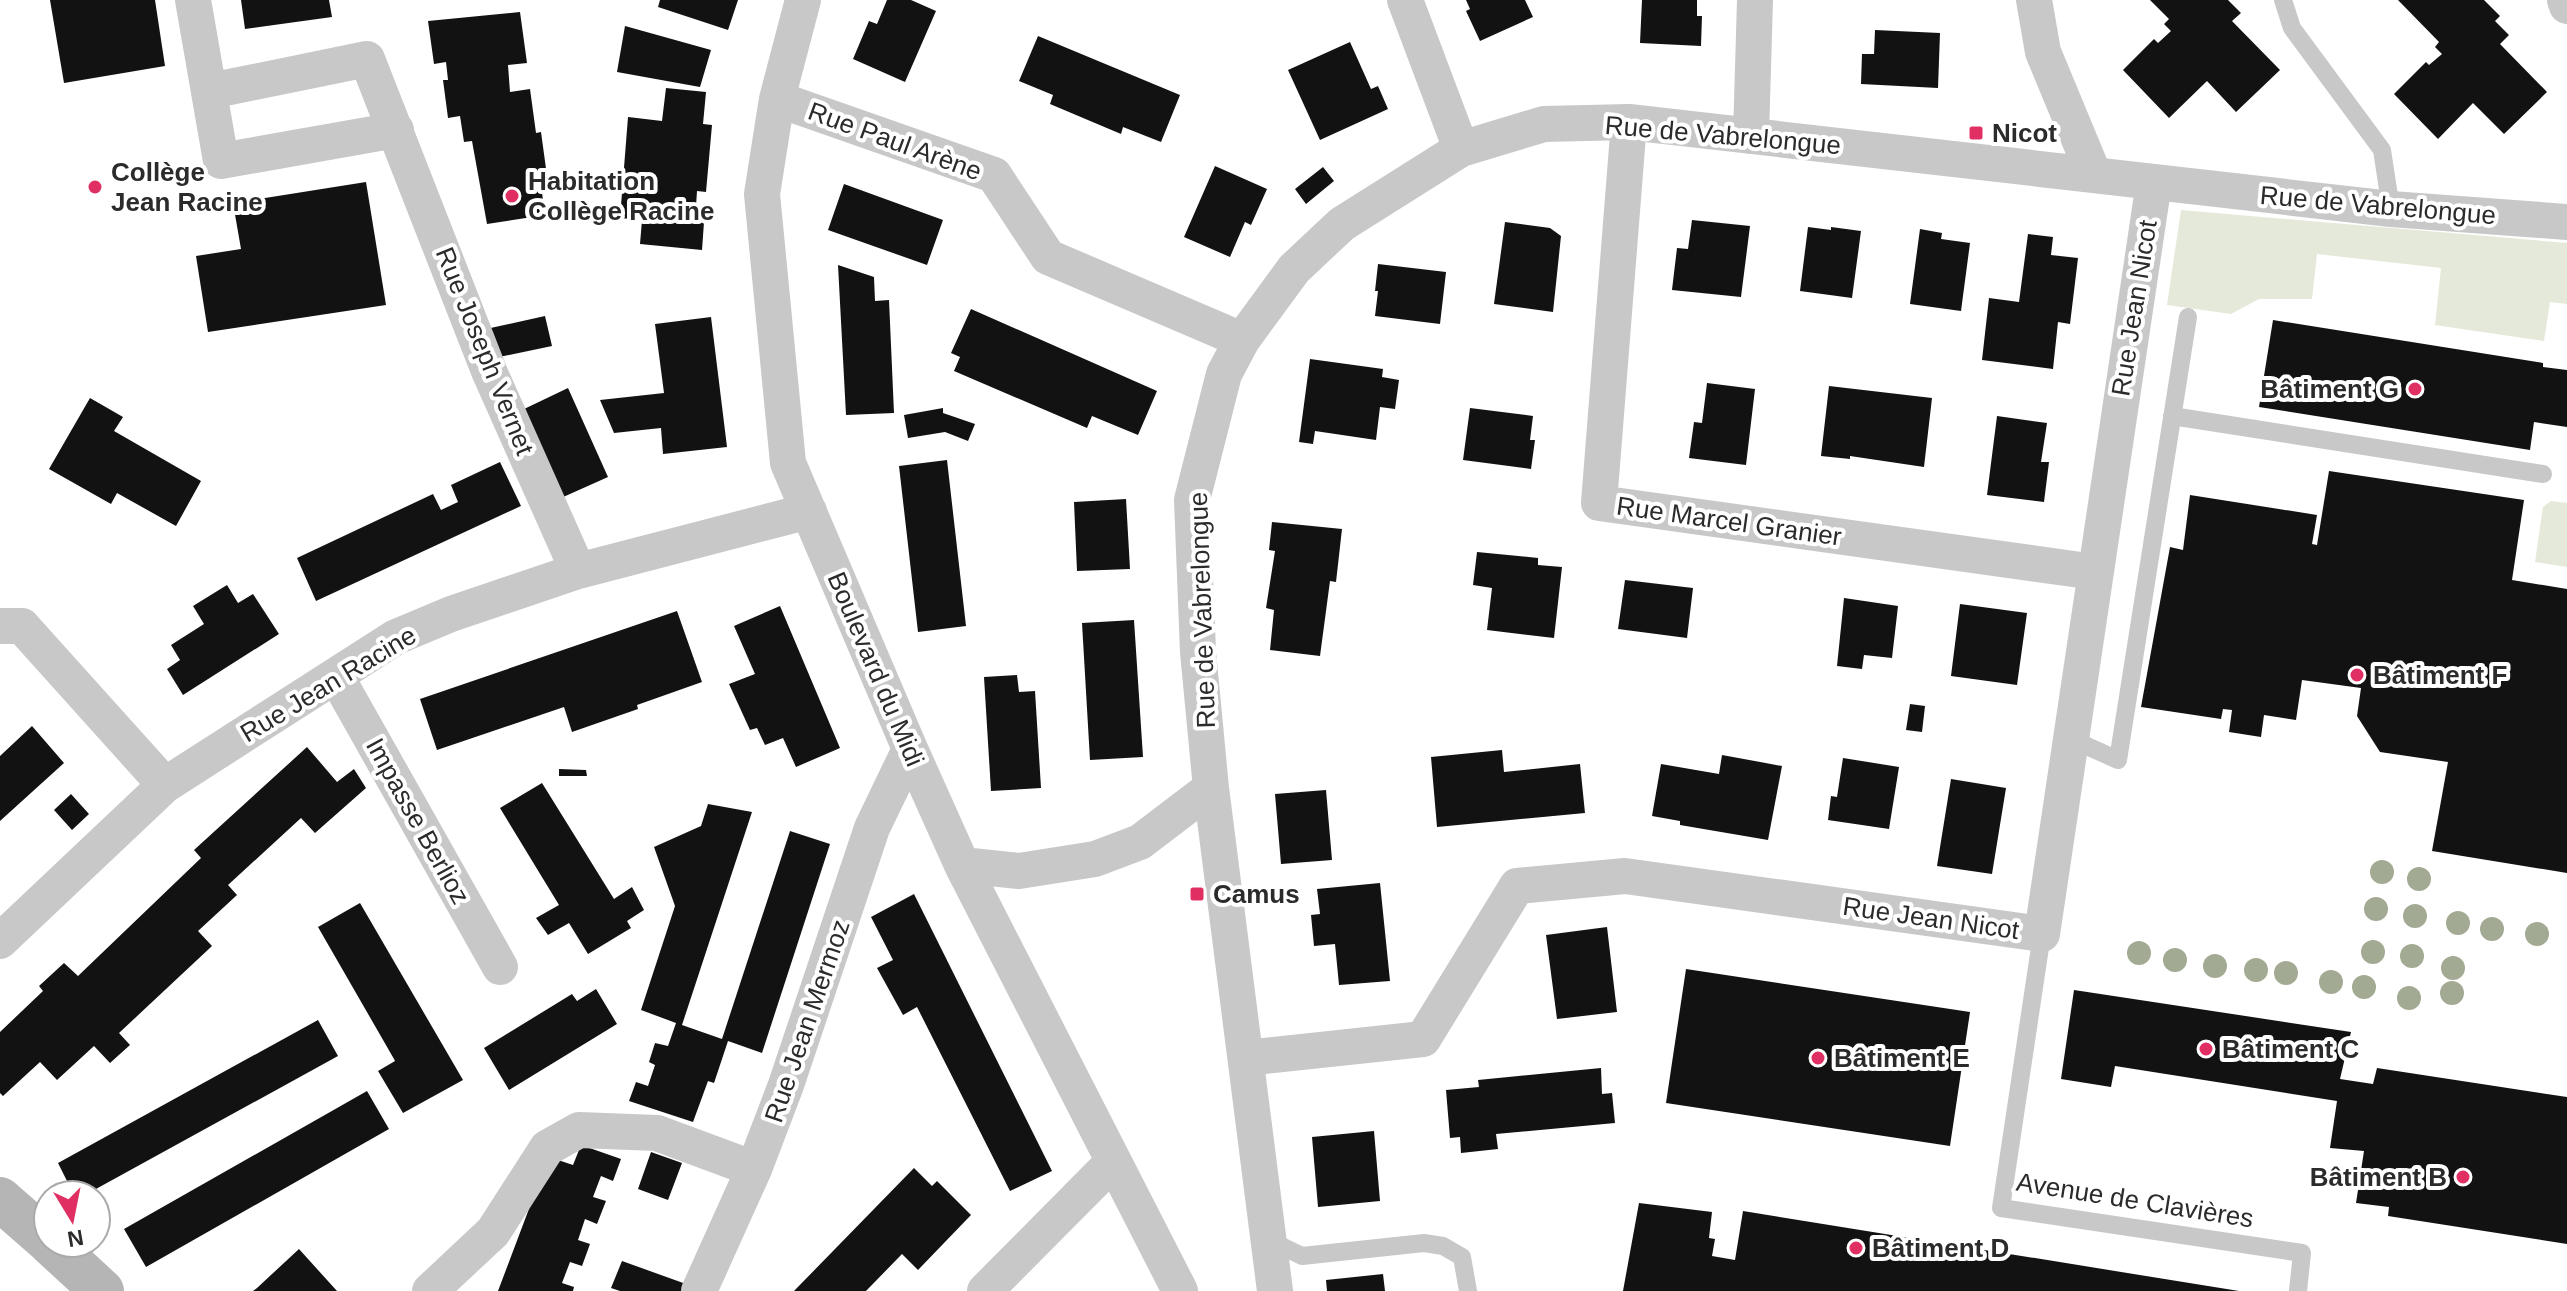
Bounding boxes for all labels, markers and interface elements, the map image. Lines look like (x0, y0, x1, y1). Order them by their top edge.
street label: Rue Paul Arène (804, 96, 986, 186)
street label: Rue de Vabrelongue (1604, 110, 1842, 160)
place label: Nicot (1992, 118, 2057, 148)
marker: Nicot (1967, 124, 1985, 142)
place label: Collège Jean Racine (111, 157, 263, 217)
place label: Habitation Collège Racine (528, 166, 714, 226)
marker: Collège Jean Racine (86, 178, 104, 196)
street label: Rue de Vabrelongue (2259, 180, 2497, 230)
marker: Habitation Collège Racine (503, 187, 521, 205)
street label: Rue Jean Nicot (2105, 217, 2163, 398)
street label: Rue Joseph Vernet (430, 243, 541, 460)
place label: Bâtiment G (2260, 374, 2399, 404)
marker: Bâtiment G (2406, 380, 2424, 398)
street label: Rue Marcel Granier (1615, 490, 1844, 552)
street label: Rue de Vabrelongue (1183, 491, 1221, 729)
street label: Boulevard du Midi (822, 567, 930, 771)
street label: Rue Jean Racine (235, 620, 421, 748)
place label: Bâtiment F (2373, 660, 2507, 690)
marker: Bâtiment F (2348, 666, 2366, 684)
street label: Impasse Berlioz (360, 733, 476, 909)
place label: Camus (1213, 879, 1300, 909)
marker: Camus (1188, 885, 1206, 903)
street label: Rue Jean Nicot (1841, 891, 2022, 945)
street label: Rue Jean Mermoz (758, 916, 856, 1126)
place label: Bâtiment C (2222, 1034, 2359, 1064)
marker: Bâtiment C (2197, 1040, 2215, 1058)
place label: Bâtiment E (1834, 1043, 1970, 1073)
marker: Bâtiment E (1809, 1049, 1827, 1067)
place label: Bâtiment B (2310, 1162, 2447, 1192)
street label: Avenue de Clavières (2014, 1166, 2256, 1234)
marker: Bâtiment B (2454, 1168, 2472, 1186)
north arrow (32, 1179, 112, 1259)
text: N (65, 1225, 85, 1252)
place label: Bâtiment D (1872, 1233, 2009, 1263)
marker: Bâtiment D (1847, 1239, 1865, 1257)

